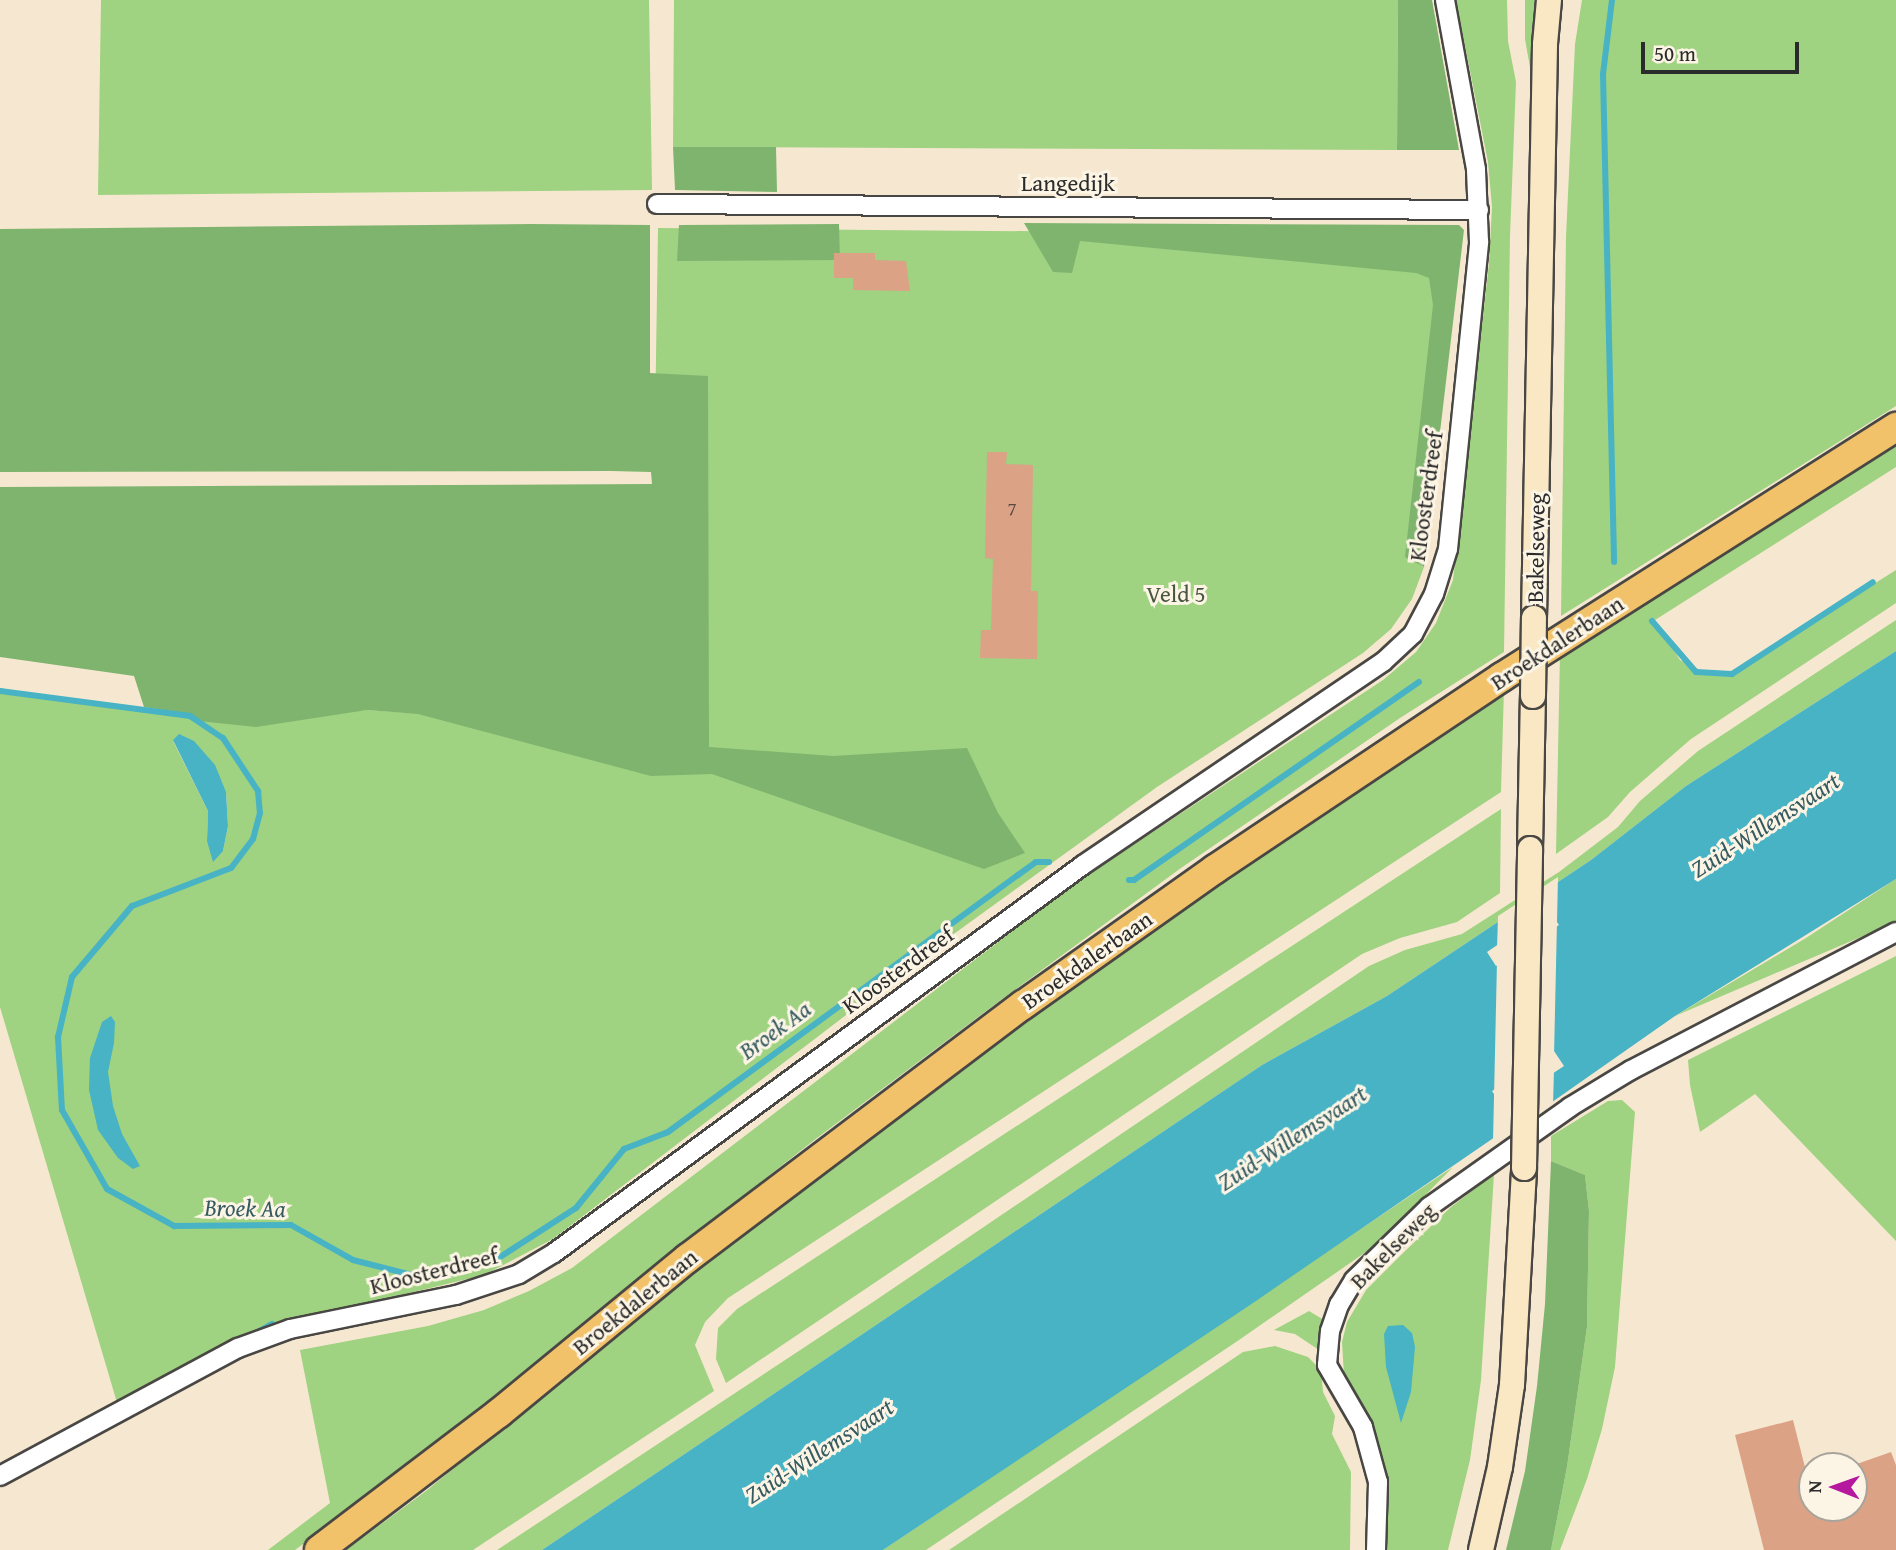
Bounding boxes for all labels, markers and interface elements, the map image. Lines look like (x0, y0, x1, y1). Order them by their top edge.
scale bar (1644, 28, 1801, 72)
text: 50 m (1654, 38, 1696, 69)
street label: Langedijk (1021, 169, 1115, 197)
street label: Kloosterdreef (1403, 429, 1449, 563)
street label: Bakelseweg (1521, 493, 1551, 603)
house number: 7 (1007, 498, 1017, 520)
park label: Veld 5 (1146, 580, 1206, 608)
street label: Broekdalerbaan (1485, 590, 1629, 696)
water label: Zuid-Willemsvaart (1685, 766, 1845, 884)
street label: Broekdalerbaan (1016, 905, 1158, 1015)
street label: Kloosterdreef (837, 920, 959, 1020)
water label: Broek Aa (734, 994, 816, 1066)
water label: Zuid-Willemsvaart (1212, 1079, 1372, 1197)
water label: Broek Aa (204, 1193, 286, 1223)
street label: Bakelseweg (1344, 1197, 1442, 1295)
street label: Kloosterdreef (367, 1242, 501, 1300)
street label: Broekdalerbaan (567, 1243, 703, 1361)
water label: Zuid-Willemsvaart (739, 1392, 899, 1510)
north arrow (1798, 1452, 1868, 1522)
text: N (1800, 1480, 1828, 1493)

